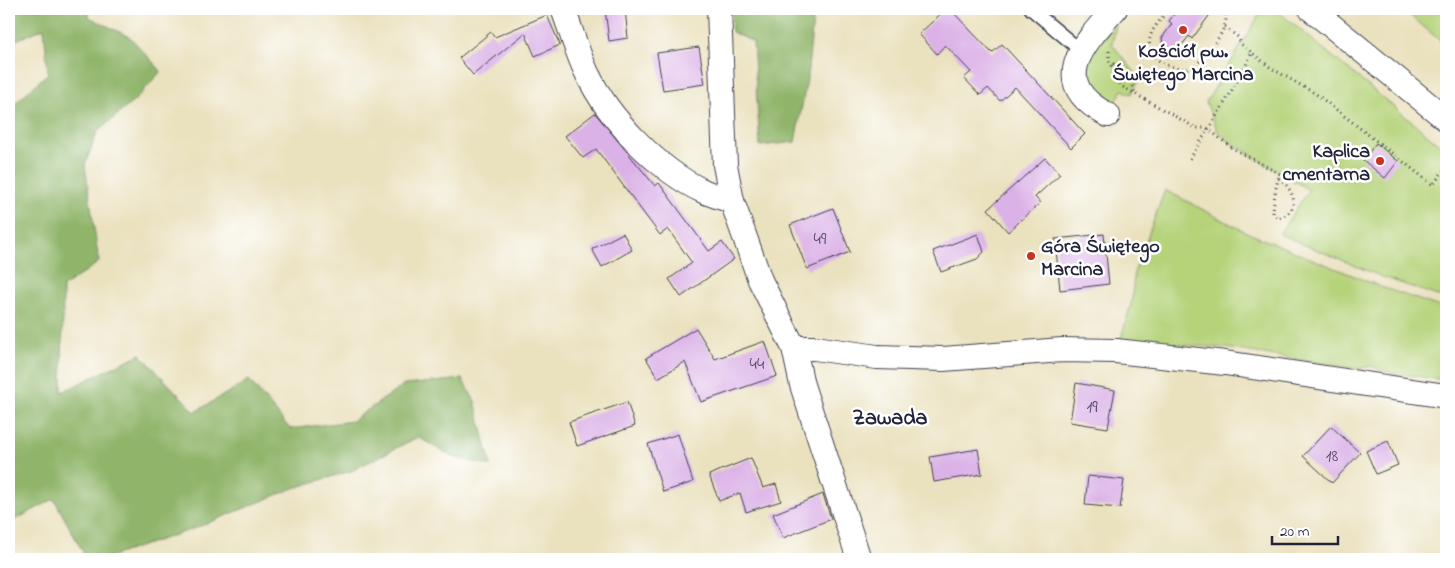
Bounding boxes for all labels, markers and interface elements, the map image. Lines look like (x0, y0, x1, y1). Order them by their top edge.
marker: Kościół pw. Świętego Marcina (1177, 24, 1189, 36)
place label: Kościół pw. Świętego Marcina (1113, 38, 1254, 91)
place label: Kaplica cmentarna (1282, 138, 1370, 190)
marker: Kaplica cmentarna (1374, 155, 1386, 167)
house number: 49 (814, 227, 827, 253)
place label: Góra Świętego Marcina (1041, 233, 1160, 285)
marker: Góra Świętego Marcina (1025, 250, 1037, 262)
house number: 44 (750, 352, 765, 378)
house number: 19 (1086, 395, 1098, 421)
district label: Zawada (853, 403, 928, 435)
house number: 18 (1326, 444, 1338, 470)
scale bar (1272, 513, 1339, 545)
text: 20 m (1280, 521, 1310, 543)

